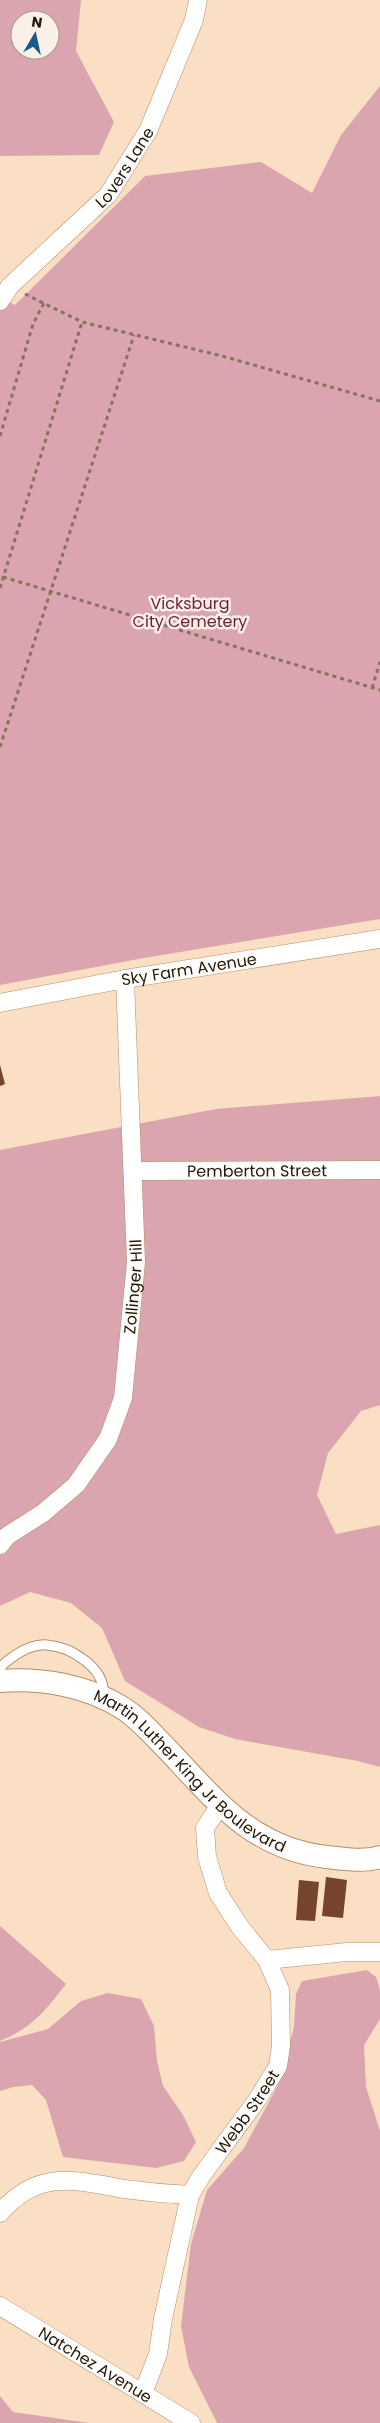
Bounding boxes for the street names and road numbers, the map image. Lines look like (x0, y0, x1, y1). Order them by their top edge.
street label: Lovers Lane (90, 122, 159, 213)
street label: Sky Farm Avenue (120, 947, 258, 991)
street label: Pemberton Street (187, 1159, 327, 1182)
street label: Zollinger Hill (118, 1239, 147, 1335)
street label: Martin Luther King Jr Boulevard (90, 1683, 290, 1858)
street label: Webb Street (210, 2065, 285, 2159)
street label: Natchez Avenue (34, 2321, 157, 2408)

